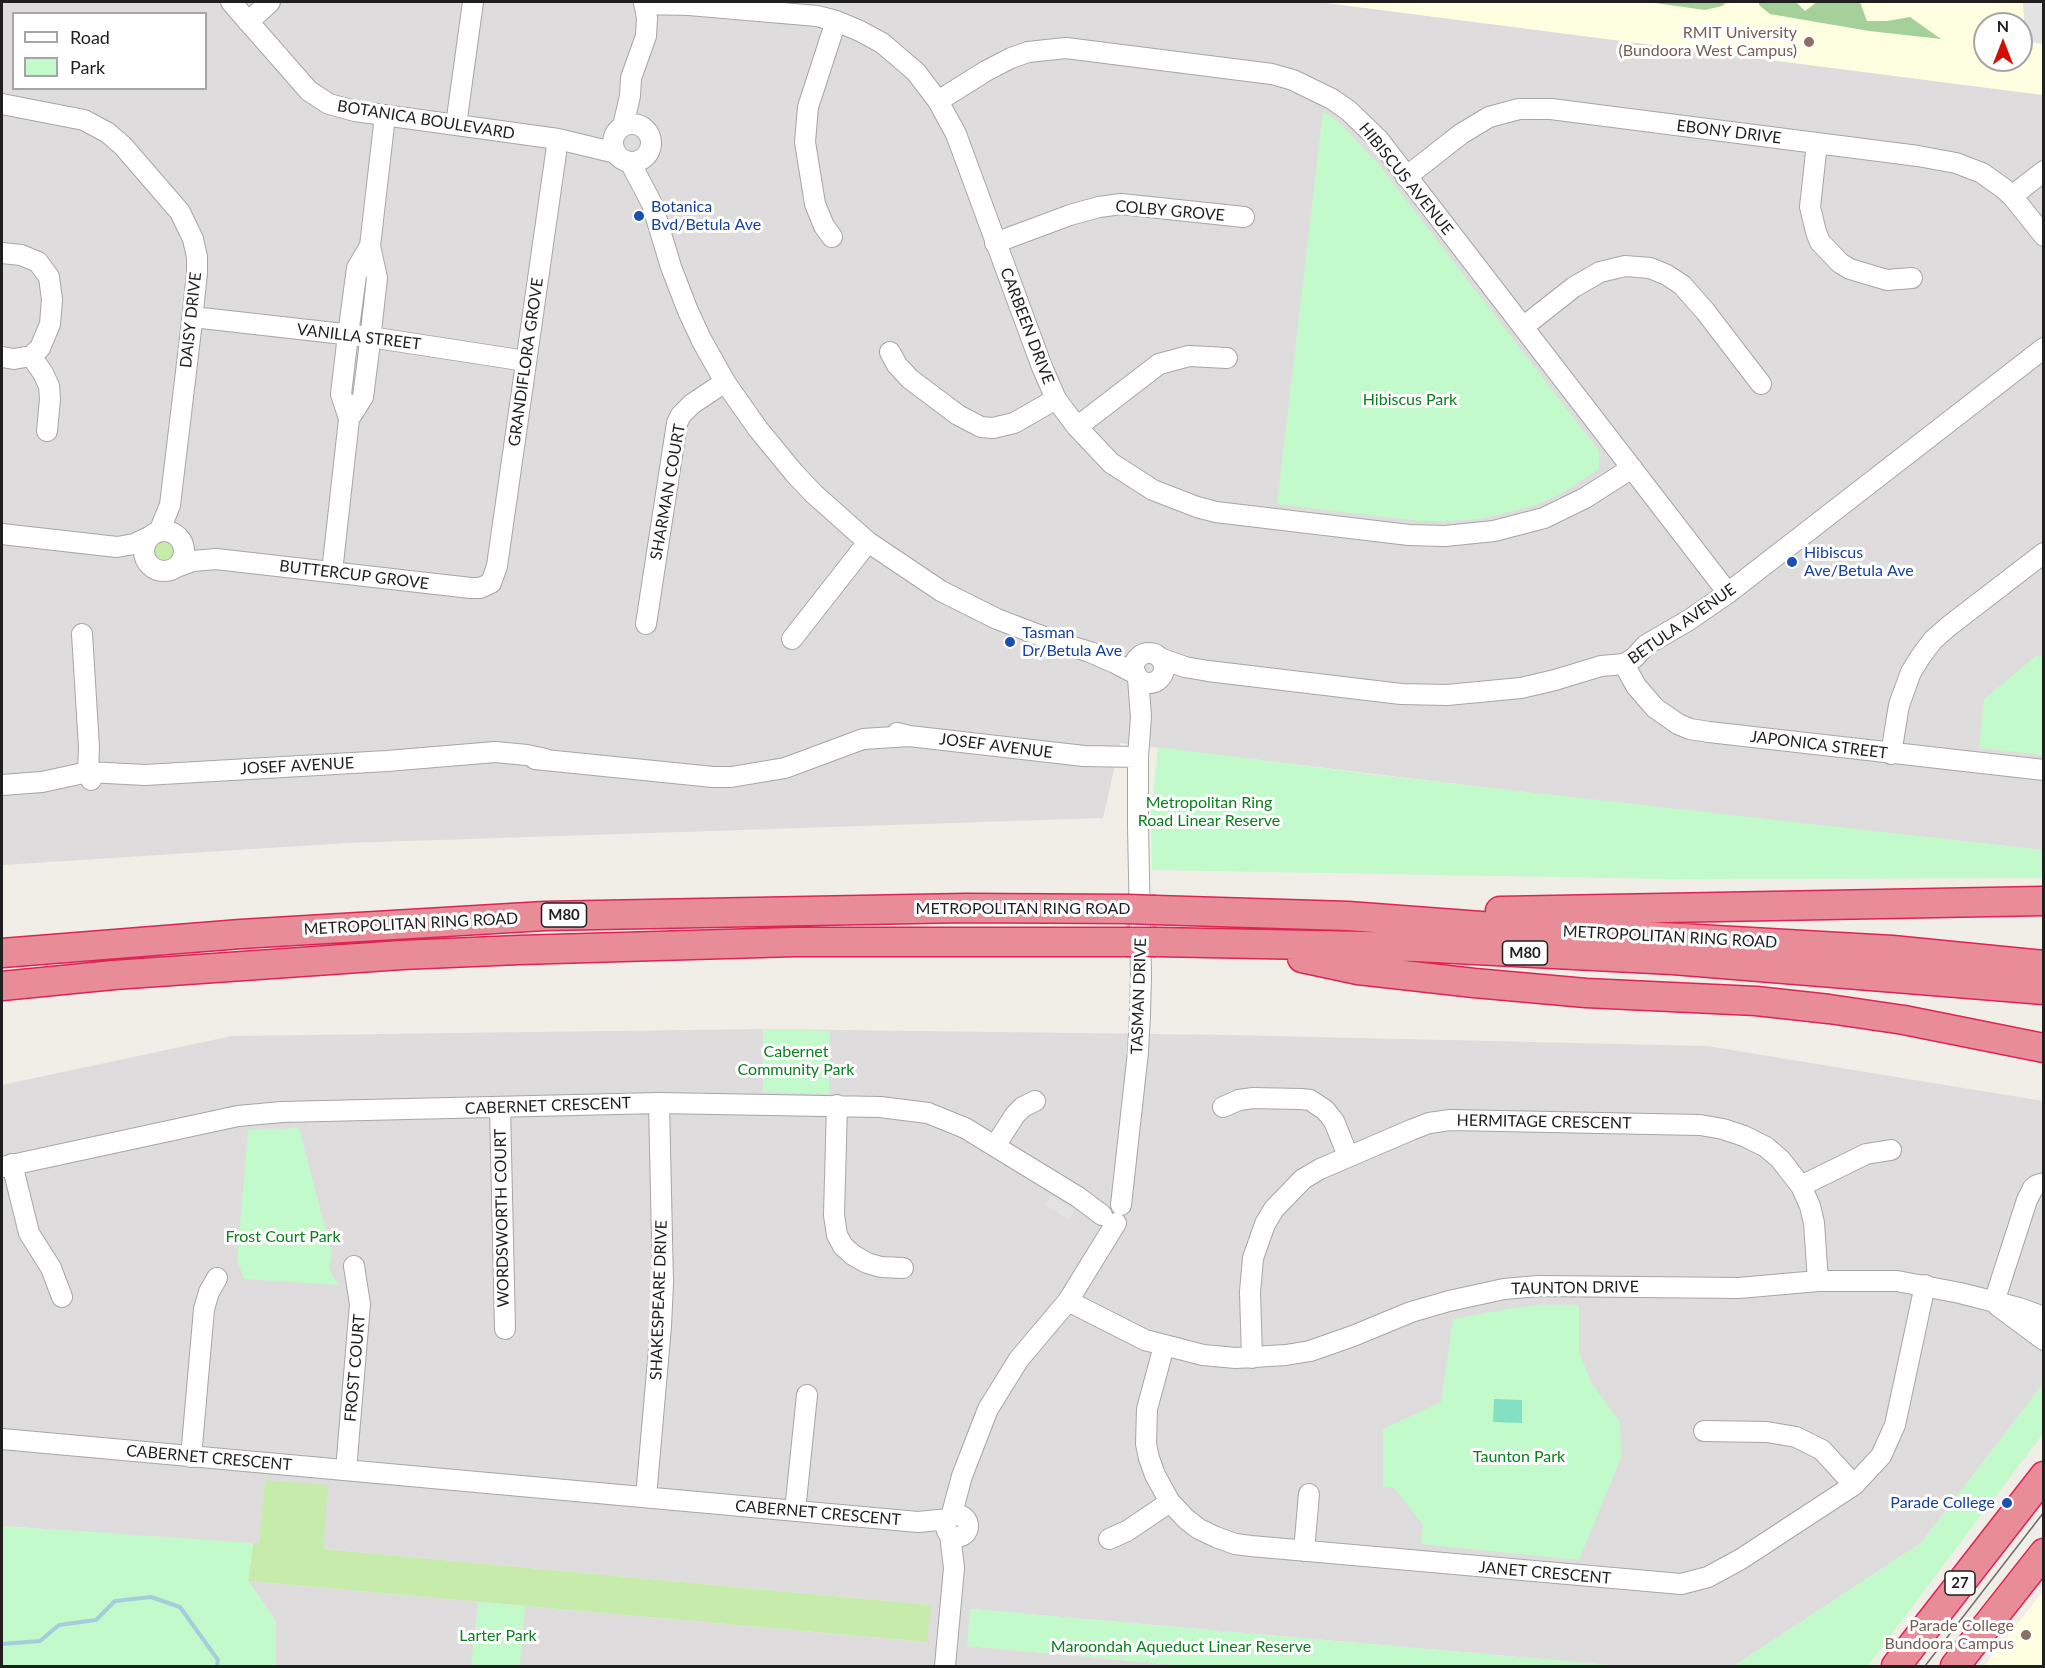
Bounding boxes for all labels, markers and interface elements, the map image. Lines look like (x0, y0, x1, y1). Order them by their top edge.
legend (12, 12, 207, 90)
north arrow (1973, 12, 2033, 72)
text: N (1997, 16, 2009, 35)
place label: RMIT University (Bundoora West Campus) (1618, 23, 1797, 61)
text: Road (70, 26, 110, 48)
marker: RMIT University (Bundoora West Campus) (1802, 35, 1816, 49)
text: Park (70, 56, 105, 78)
street label: BOTANICA BOULEVARD (336, 96, 516, 144)
street label: EBONY DRIVE (1676, 116, 1782, 148)
street label: HIBISCUS AVENUE (1355, 119, 1457, 239)
place label: Botanica Bvd/Betula Ave (651, 197, 761, 235)
street label: COLBY GROVE (1115, 197, 1225, 225)
marker: Botanica Bvd/Betula Ave (632, 209, 646, 223)
street label: CARBEEN DRIVE (996, 265, 1058, 387)
street label: DAISY DRIVE (176, 271, 206, 369)
street label: GRANDIFLORA GROVE (505, 276, 547, 448)
street label: VANILLA STREET (296, 320, 422, 354)
park label: Hibiscus Park (1363, 390, 1457, 410)
street label: SHARMAN COURT (647, 422, 689, 562)
place label: Hibiscus Ave/Betula Ave (1804, 543, 1914, 581)
marker: Hibiscus Ave/Betula Ave (1785, 555, 1799, 569)
street label: BUTTERCUP GROVE (278, 556, 430, 594)
street label: BETULA AVENUE (1624, 580, 1740, 668)
place label: Tasman Dr/Betula Ave (1022, 623, 1122, 661)
marker: Tasman Dr/Betula Ave (1003, 635, 1017, 649)
street label: JAPONICA STREET (1749, 727, 1889, 763)
street label: JOSEF AVENUE (938, 730, 1054, 762)
street label: JOSEF AVENUE (240, 753, 354, 779)
park label: Metropolitan Ring Road Linear Reserve (1138, 793, 1280, 831)
street label: METROPOLITAN RING ROAD (916, 899, 1130, 919)
road number: M80 (542, 903, 586, 927)
street label: METROPOLITAN RING ROAD (303, 909, 519, 939)
street label: METROPOLITAN RING ROAD (1562, 922, 1778, 952)
street label: TASMAN DRIVE (1127, 937, 1151, 1055)
road number: M80 (1502, 941, 1547, 965)
park label: Cabernet Community Park (738, 1042, 854, 1080)
street label: CABERNET CRESCENT (465, 1094, 631, 1118)
street label: HERMITAGE CRESCENT (1456, 1111, 1632, 1133)
street label: WORDSWORTH COURT (491, 1128, 513, 1308)
street label: SHAKESPEARE DRIVE (647, 1220, 671, 1380)
park label: Frost Court Park (225, 1227, 341, 1247)
street label: TAUNTON DRIVE (1511, 1277, 1639, 1299)
street label: FROST COURT (341, 1313, 369, 1423)
street label: CABERNET CRESCENT (125, 1441, 293, 1475)
park label: Taunton Park (1473, 1447, 1565, 1467)
place label: Parade College (1890, 1493, 1995, 1513)
street label: CABERNET CRESCENT (734, 1496, 902, 1530)
marker: Parade College (2000, 1496, 2014, 1510)
street label: JANET CRESCENT (1478, 1558, 1612, 1588)
road number: 27 (1945, 1571, 1975, 1595)
place label: Parade College Bundoora Campus (1885, 1616, 2014, 1654)
park label: Larter Park (459, 1626, 537, 1646)
marker: Parade College Bundoora Campus (2019, 1628, 2033, 1642)
park label: Maroondah Aqueduct Linear Reserve (1051, 1637, 1311, 1657)

